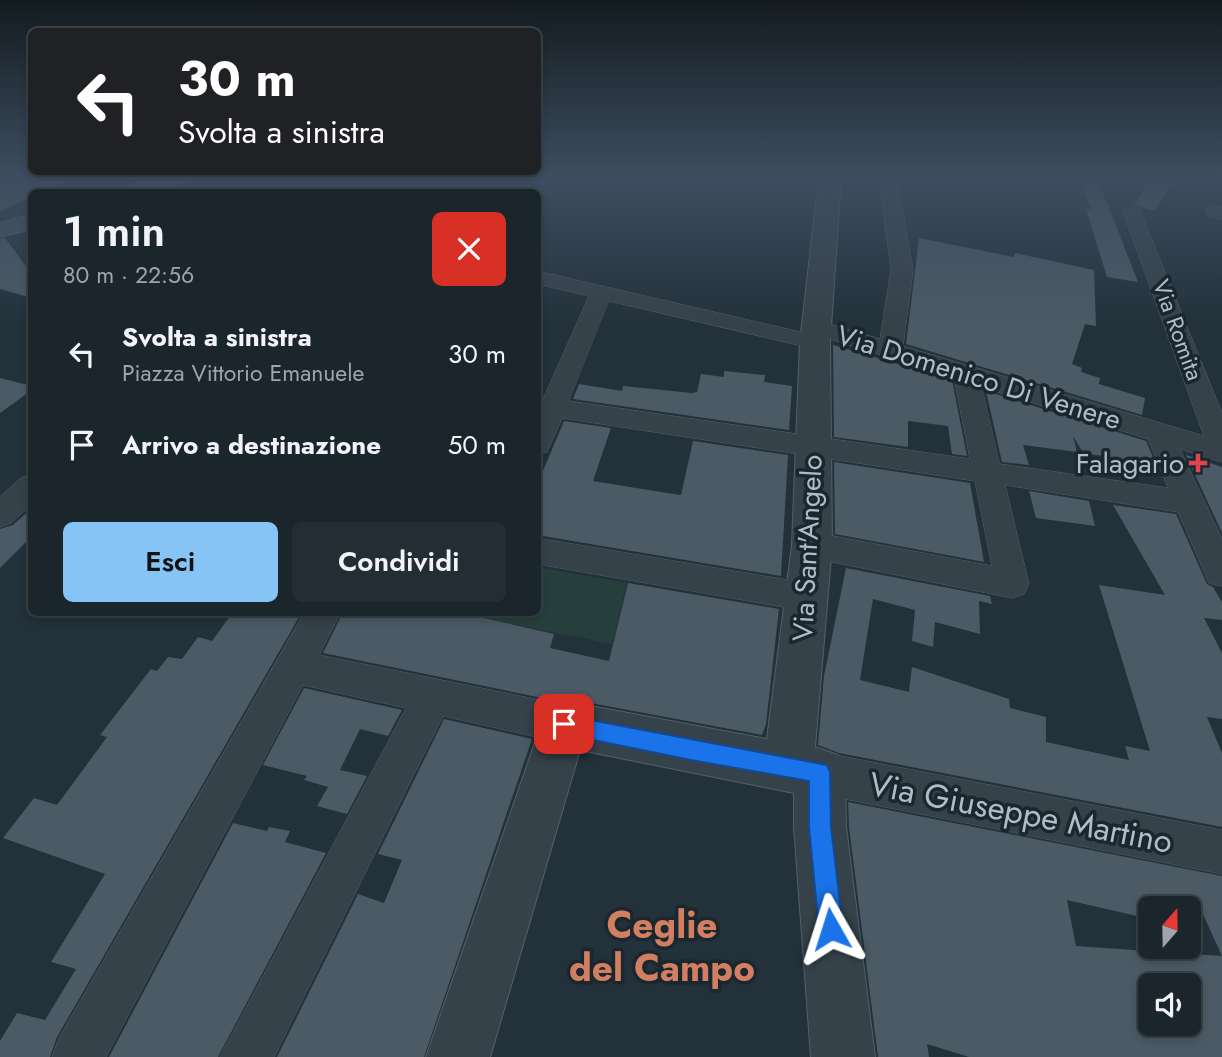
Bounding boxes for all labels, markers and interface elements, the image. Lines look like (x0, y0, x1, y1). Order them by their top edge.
text: 30 m (178, 44, 296, 114)
icon: left (63, 56, 154, 147)
text: Svolta a sinistra (178, 109, 385, 155)
text: 1 min (63, 201, 165, 262)
button: close (432, 212, 506, 286)
text: 80 m · 22:56 (63, 258, 194, 292)
street label: Via Romita (1144, 275, 1212, 385)
street label: Via Domenico Di Venere (832, 315, 1126, 440)
text: Svolta a sinistra (122, 318, 312, 356)
icon: left (63, 335, 101, 373)
text: 30 m (448, 335, 506, 373)
text: Piazza Vittorio Emanuele (122, 356, 364, 390)
icon: arrive (63, 426, 101, 464)
text: Arrivo a destinazione (122, 426, 381, 464)
text: 50 m (448, 426, 506, 464)
place label: Falagario (1076, 443, 1184, 484)
street label: Via Sant'Angelo (782, 454, 833, 642)
marker: Falagario (1190, 455, 1206, 471)
button: Esci (63, 522, 278, 602)
button: Condividi (292, 522, 506, 602)
pin (534, 694, 594, 754)
icon: arrive (545, 705, 583, 743)
street label: Via Giuseppe Martino (865, 760, 1177, 865)
position arrow (794, 892, 868, 966)
north arrow (1138, 896, 1200, 959)
map controls (1138, 896, 1201, 1036)
district label: Ceglie del Campo (569, 898, 755, 995)
button: sound (1138, 973, 1201, 1036)

